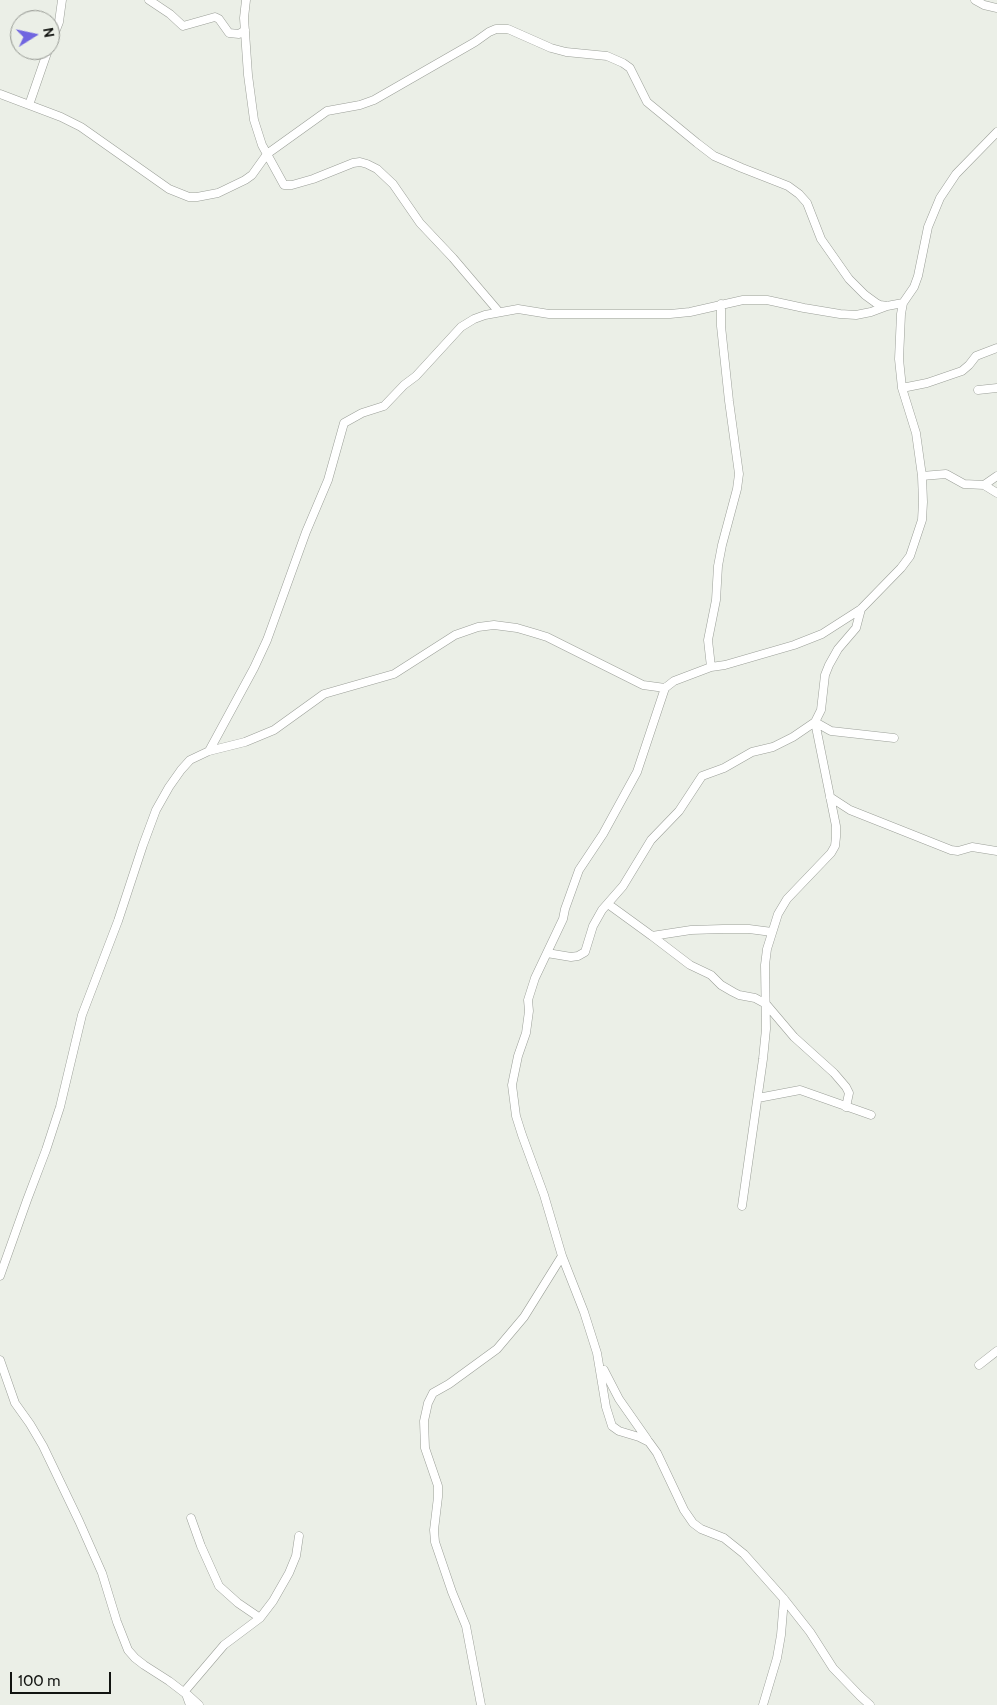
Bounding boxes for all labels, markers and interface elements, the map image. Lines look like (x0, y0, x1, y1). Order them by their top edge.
north arrow (10, 10, 60, 60)
text: N (39, 26, 59, 39)
scale bar (12, 1662, 114, 1694)
text: 100 m (18, 1672, 60, 1690)

